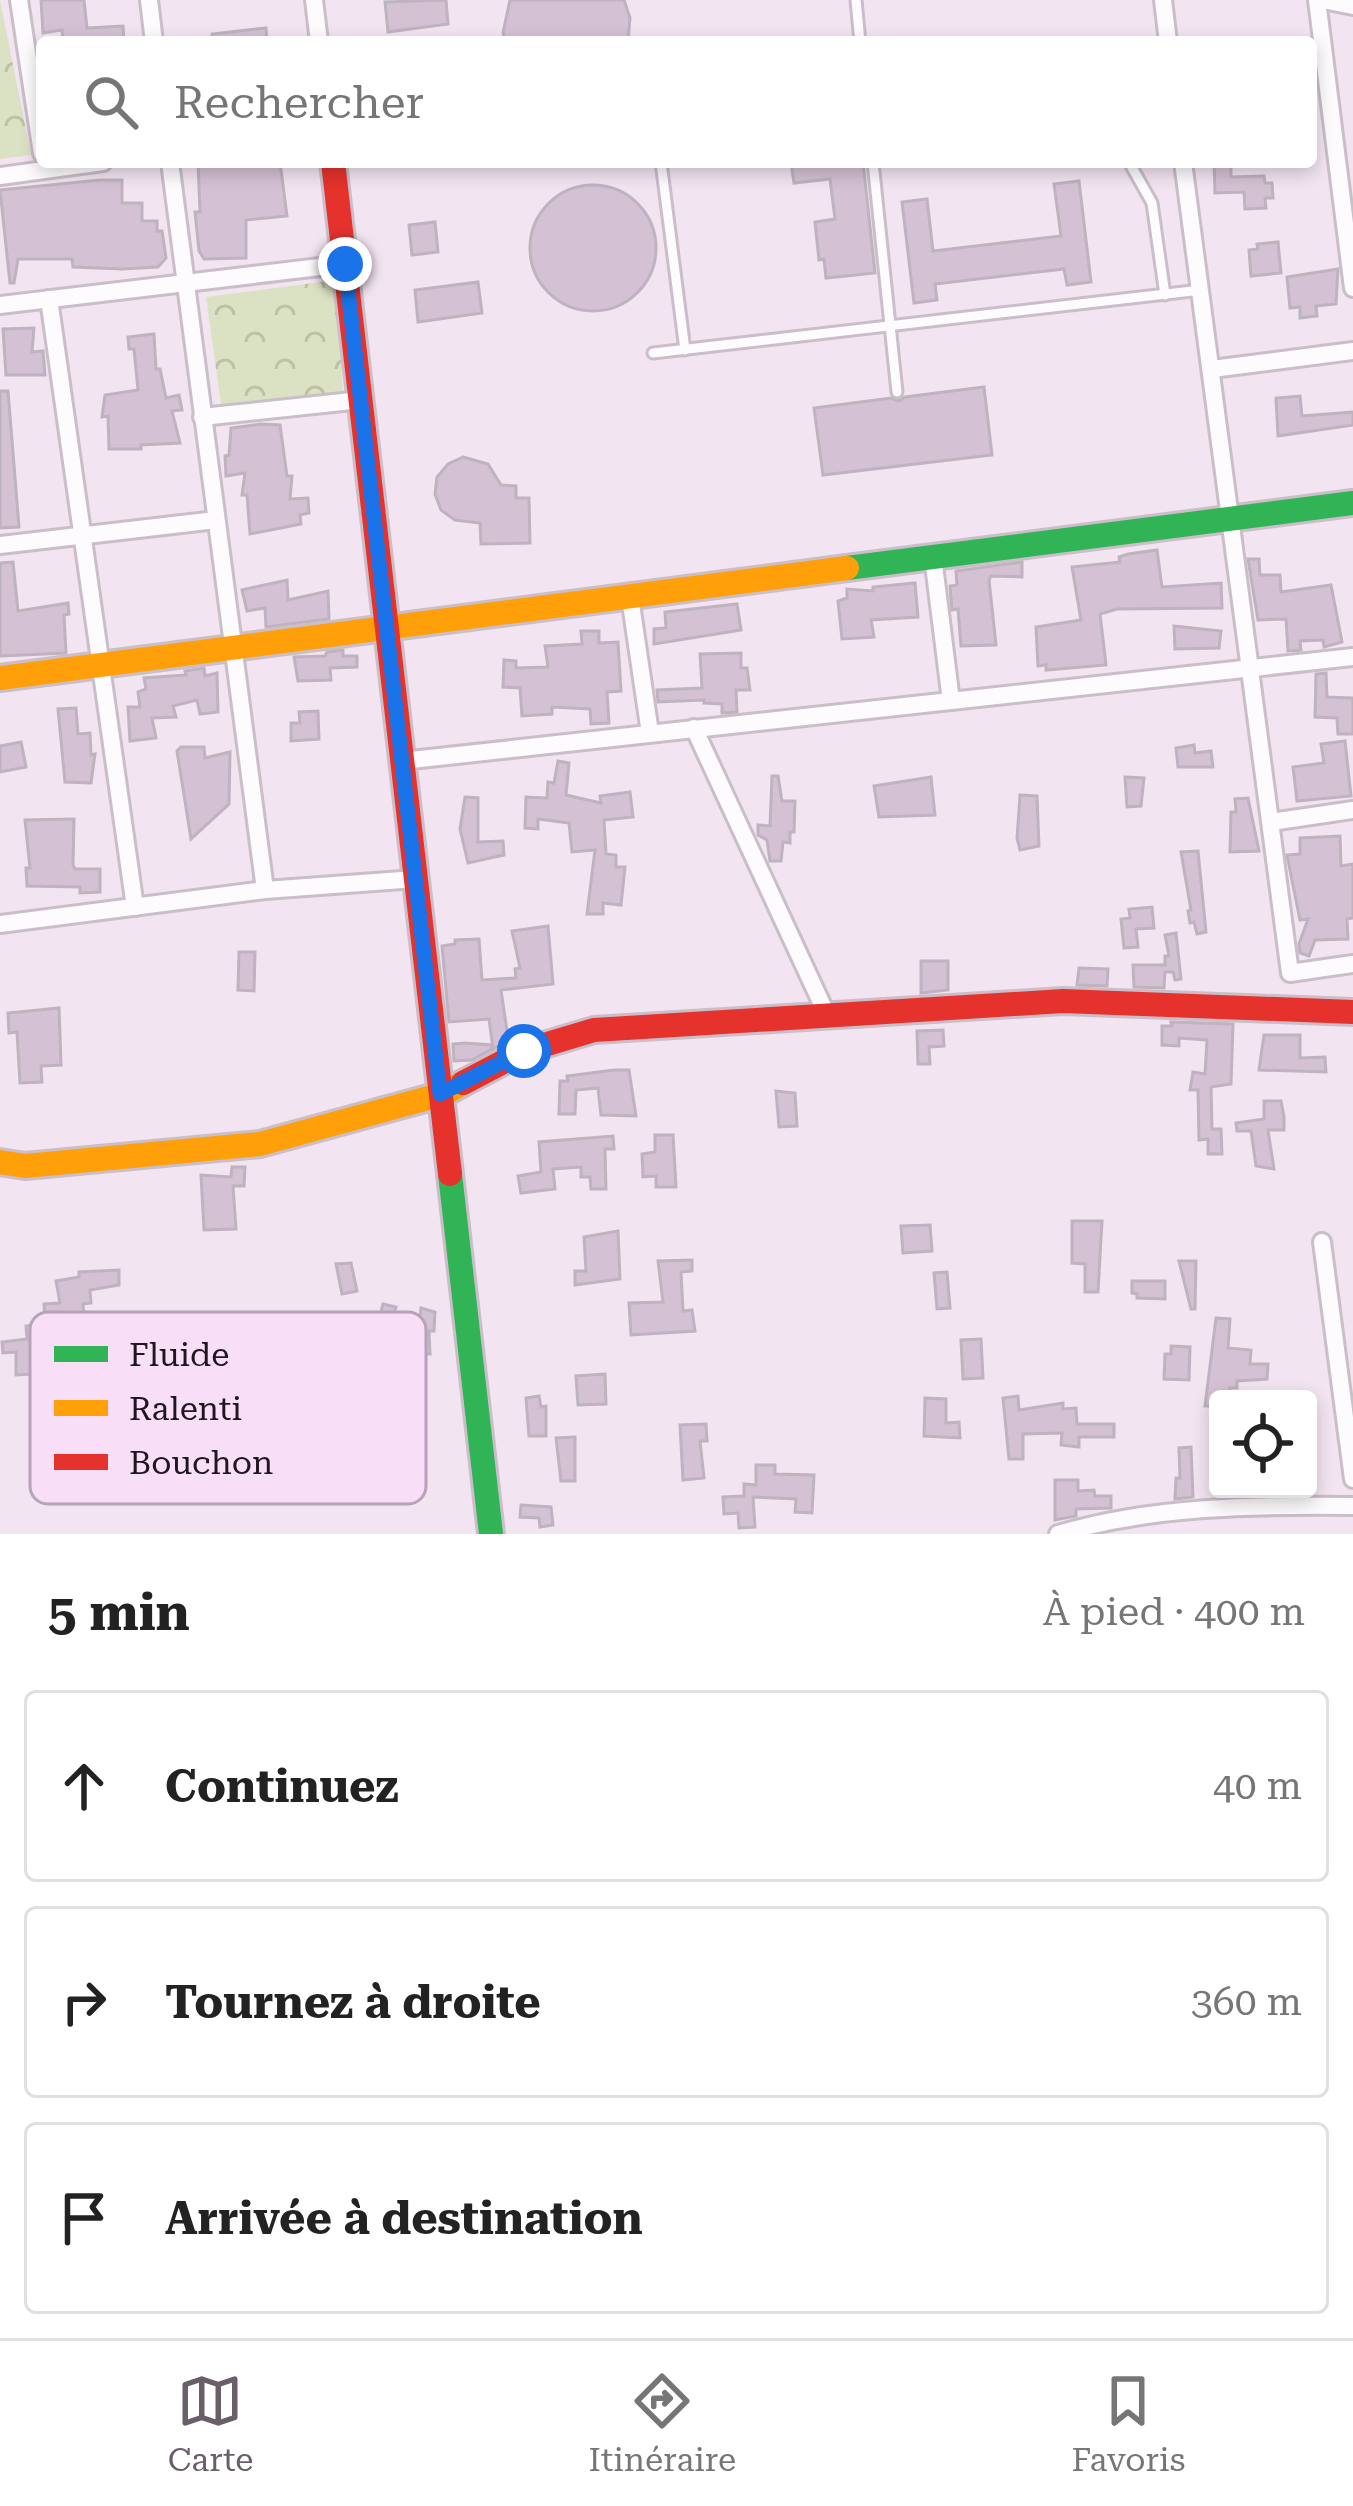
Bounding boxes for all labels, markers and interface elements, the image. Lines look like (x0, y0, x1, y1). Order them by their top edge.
search box (36, 36, 1317, 168)
icon: search (78, 69, 144, 135)
text: Rechercher (174, 76, 424, 129)
route end (318, 237, 372, 291)
route start (497, 1024, 551, 1078)
legend (30, 1312, 426, 1504)
text: Fluide (129, 1335, 229, 1374)
text: Ralenti (129, 1389, 242, 1428)
map controls (1209, 1390, 1317, 1498)
button: locate (1209, 1390, 1317, 1498)
text: Bouchon (129, 1443, 273, 1482)
text: 5 min (48, 1583, 190, 1642)
text: À pied · 400 m (1043, 1589, 1305, 1635)
icon: ahead (51, 1753, 117, 1819)
text: Continuez (165, 1760, 399, 1813)
text: 40 m (1213, 1763, 1302, 1809)
icon: right (51, 1969, 117, 2035)
text: Tournez à droite (165, 1976, 541, 2029)
text: 360 m (1191, 1979, 1302, 2025)
icon: arrive (51, 2185, 117, 2251)
text: Arrivée à destination (165, 2192, 643, 2245)
tab: Carte (168, 2368, 253, 2479)
tab: Itinéraire (589, 2368, 736, 2479)
tab: Favoris (1071, 2368, 1185, 2479)

